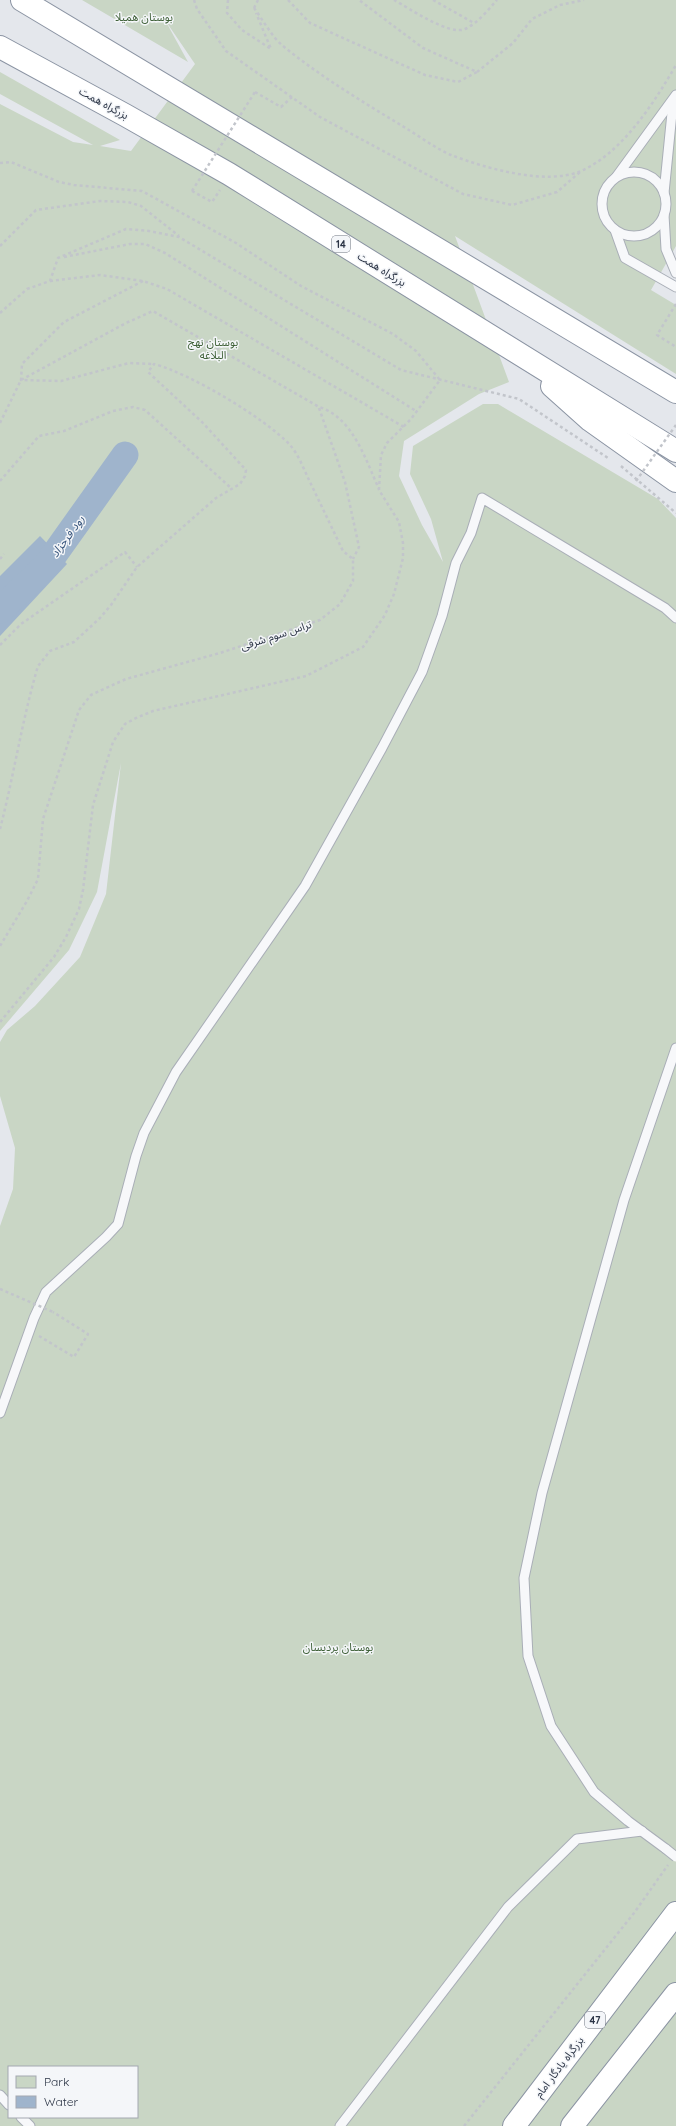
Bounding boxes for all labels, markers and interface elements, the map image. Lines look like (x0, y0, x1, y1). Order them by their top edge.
park label: بوستان همیلا (115, 10, 173, 24)
street label: بزرگراه همت (77, 84, 131, 122)
road number: 14 (332, 236, 350, 252)
street label: بزرگراه همت (355, 249, 409, 289)
park label: بوستان نهج البلاغه (188, 335, 238, 362)
water label: رود فرحزاد (47, 511, 88, 560)
street label: تراس سوم شرقی (239, 617, 314, 654)
park label: بوستان پردیسان (303, 1640, 373, 1655)
road number: 47 (585, 2012, 605, 2028)
street label: بزرگراه یادگار امام (531, 2034, 587, 2101)
legend (8, 2066, 138, 2118)
text: Park (44, 2074, 69, 2089)
text: Water (44, 2094, 79, 2109)

